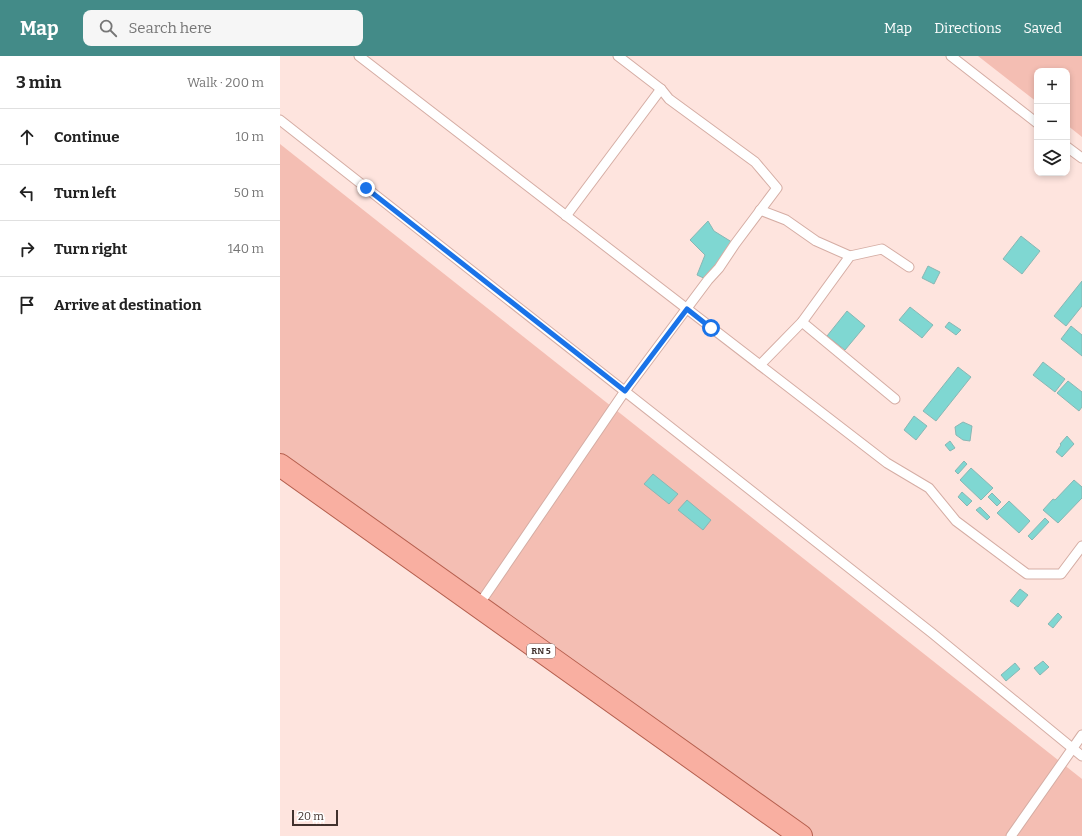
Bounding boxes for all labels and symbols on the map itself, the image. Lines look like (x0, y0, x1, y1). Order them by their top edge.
route end (357, 179, 375, 197)
route start (702, 319, 720, 337)
road number: RN 5 (527, 644, 555, 658)
scale bar (292, 808, 338, 827)

